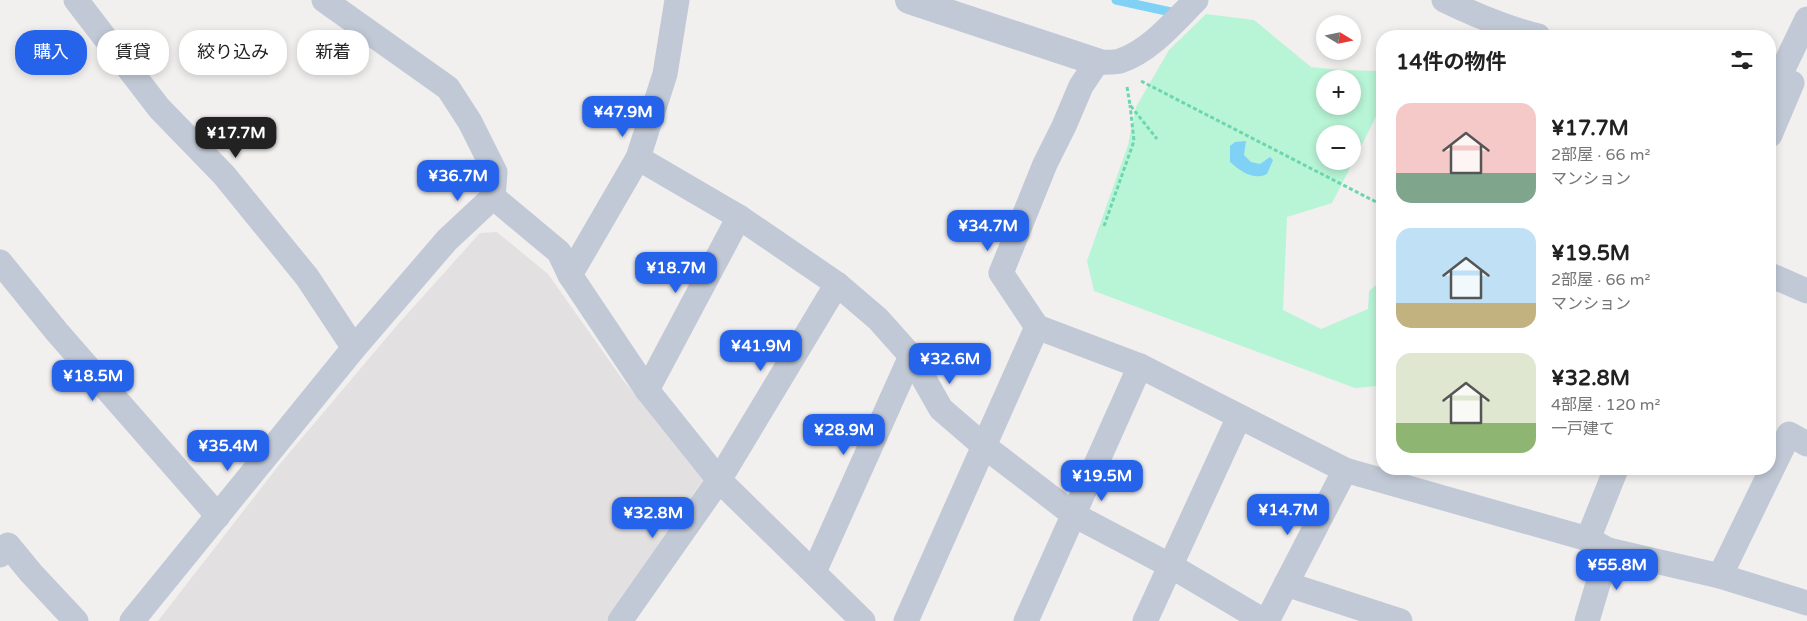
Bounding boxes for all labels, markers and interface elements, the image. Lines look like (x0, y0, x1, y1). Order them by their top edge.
north arrow (1316, 15, 1361, 60)
map controls (1316, 15, 1361, 170)
chip: 購入 (15, 30, 87, 75)
chip: 賃貸 (97, 30, 169, 75)
chip: 絞り込み (179, 30, 287, 75)
chip: 新着 (297, 30, 369, 75)
icon: filters (1728, 46, 1756, 74)
text: 14件の物件 (1396, 50, 1506, 75)
button: + (1316, 70, 1361, 115)
pin: ¥47.9M (582, 96, 664, 138)
text: ¥47.9M (593, 102, 653, 122)
pin: ¥17.7M (195, 116, 277, 159)
text: ¥17.7M (1551, 116, 1629, 141)
text: ¥17.7M (206, 123, 266, 143)
icon: home (1436, 123, 1496, 183)
button: − (1316, 125, 1361, 170)
text: 2部屋 · 66 m² (1551, 145, 1650, 165)
pin: ¥36.7M (417, 160, 499, 202)
text: ¥36.7M (428, 166, 488, 186)
text: マンション (1551, 169, 1631, 189)
pin: ¥34.7M (947, 210, 1029, 252)
text: ¥34.7M (958, 216, 1018, 236)
text: ¥19.5M (1551, 241, 1630, 266)
icon: home (1436, 248, 1496, 308)
pin: ¥18.7M (635, 252, 717, 294)
text: ¥18.7M (646, 258, 706, 278)
text: 2部屋 · 66 m² (1551, 270, 1650, 290)
text: マンション (1551, 294, 1631, 314)
pin: ¥41.9M (720, 330, 802, 372)
text: ¥41.9M (731, 336, 791, 356)
pin: ¥32.6M (909, 342, 991, 385)
text: ¥32.6M (920, 349, 980, 369)
pin: ¥18.5M (52, 360, 134, 402)
text: ¥18.5M (63, 366, 123, 386)
text: ¥32.8M (1551, 366, 1630, 391)
icon: home (1436, 373, 1496, 433)
text: 4部屋 · 120 m² (1551, 395, 1660, 415)
pin: ¥28.9M (803, 414, 885, 456)
text: 一戸建て (1551, 419, 1615, 439)
text: ¥28.9M (814, 420, 874, 440)
pin: ¥35.4M (187, 430, 269, 472)
text: ¥35.4M (198, 436, 258, 456)
pin: ¥19.5M (1061, 460, 1143, 502)
text: ¥19.5M (1072, 466, 1132, 486)
pin: ¥14.7M (1247, 494, 1329, 536)
pin: ¥32.8M (612, 496, 694, 539)
text: ¥14.7M (1258, 500, 1318, 520)
text: ¥32.8M (623, 503, 683, 523)
pin: ¥55.8M (1576, 548, 1658, 591)
text: ¥55.8M (1587, 555, 1647, 575)

